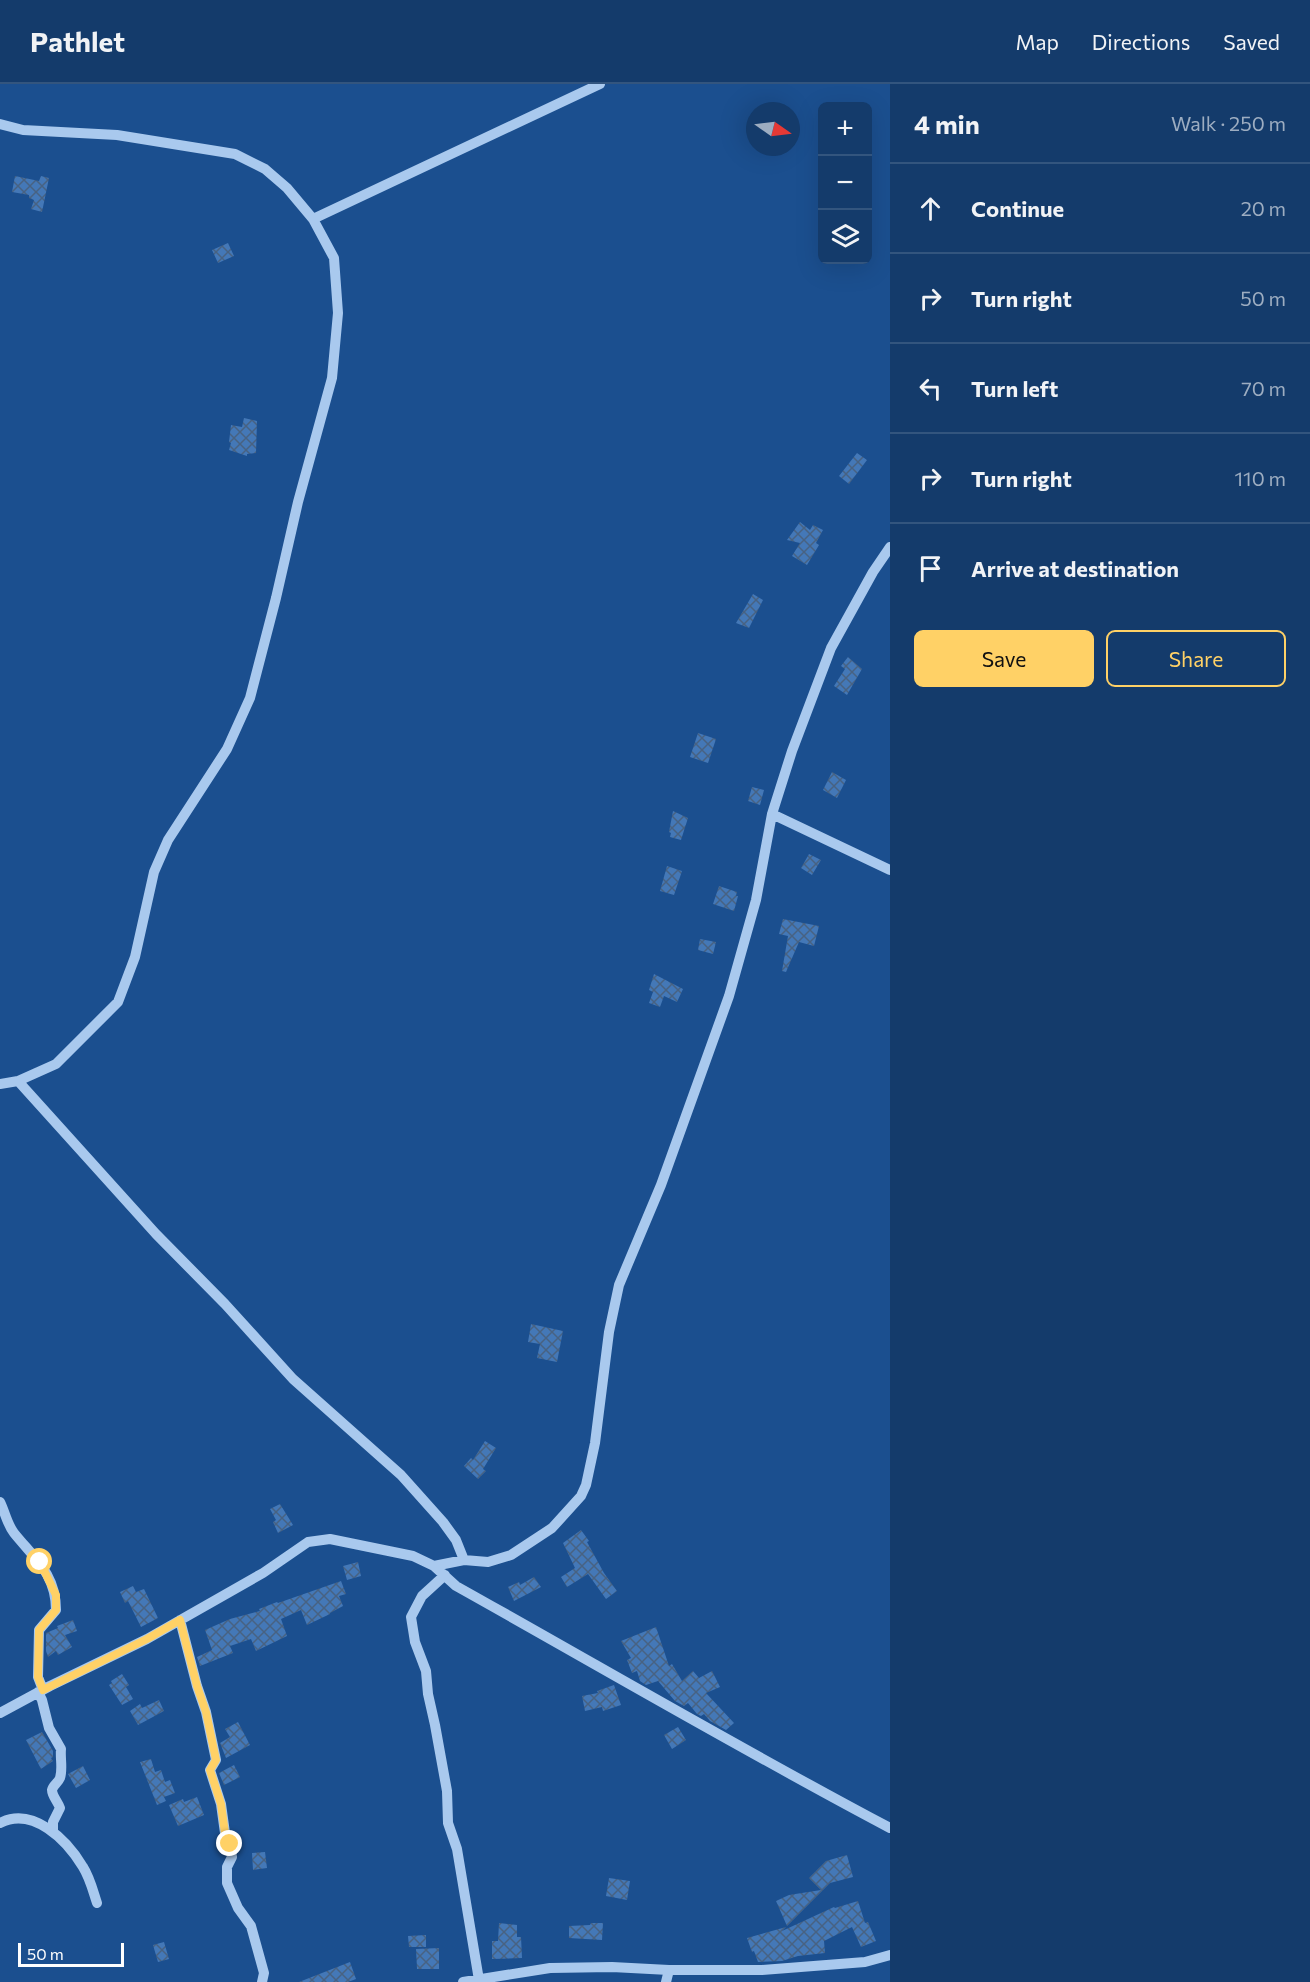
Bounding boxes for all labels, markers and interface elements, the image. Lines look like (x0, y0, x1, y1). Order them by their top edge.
text: Pathlet (30, 24, 125, 58)
text: Map (1016, 29, 1059, 54)
text: Directions (1092, 29, 1190, 54)
text: Saved (1223, 29, 1280, 54)
north arrow (746, 102, 800, 156)
map controls (818, 102, 872, 264)
button: + (818, 102, 872, 156)
text: 4 min (914, 108, 980, 139)
text: Walk · 250 m (1171, 111, 1286, 135)
button: − (818, 156, 872, 210)
icon: ahead (914, 192, 947, 225)
text: Continue (971, 195, 1064, 222)
text: 20 m (1241, 196, 1286, 220)
button: layers (818, 210, 872, 264)
icon: right (914, 282, 947, 315)
text: Turn right (971, 285, 1072, 312)
text: 50 m (1240, 286, 1286, 310)
icon: left (914, 372, 947, 405)
text: Turn left (971, 375, 1058, 402)
text: 70 m (1241, 376, 1286, 400)
icon: right (914, 462, 947, 495)
text: Turn right (971, 465, 1072, 492)
text: 110 m (1235, 466, 1286, 490)
icon: arrive (914, 552, 947, 585)
text: Arrive at destination (971, 555, 1179, 582)
button: Save (914, 630, 1094, 687)
button: Share (1106, 630, 1286, 687)
route start (26, 1548, 52, 1574)
route end (216, 1830, 242, 1856)
scale bar (18, 1940, 124, 1968)
text: 50 m (27, 1944, 64, 1963)

